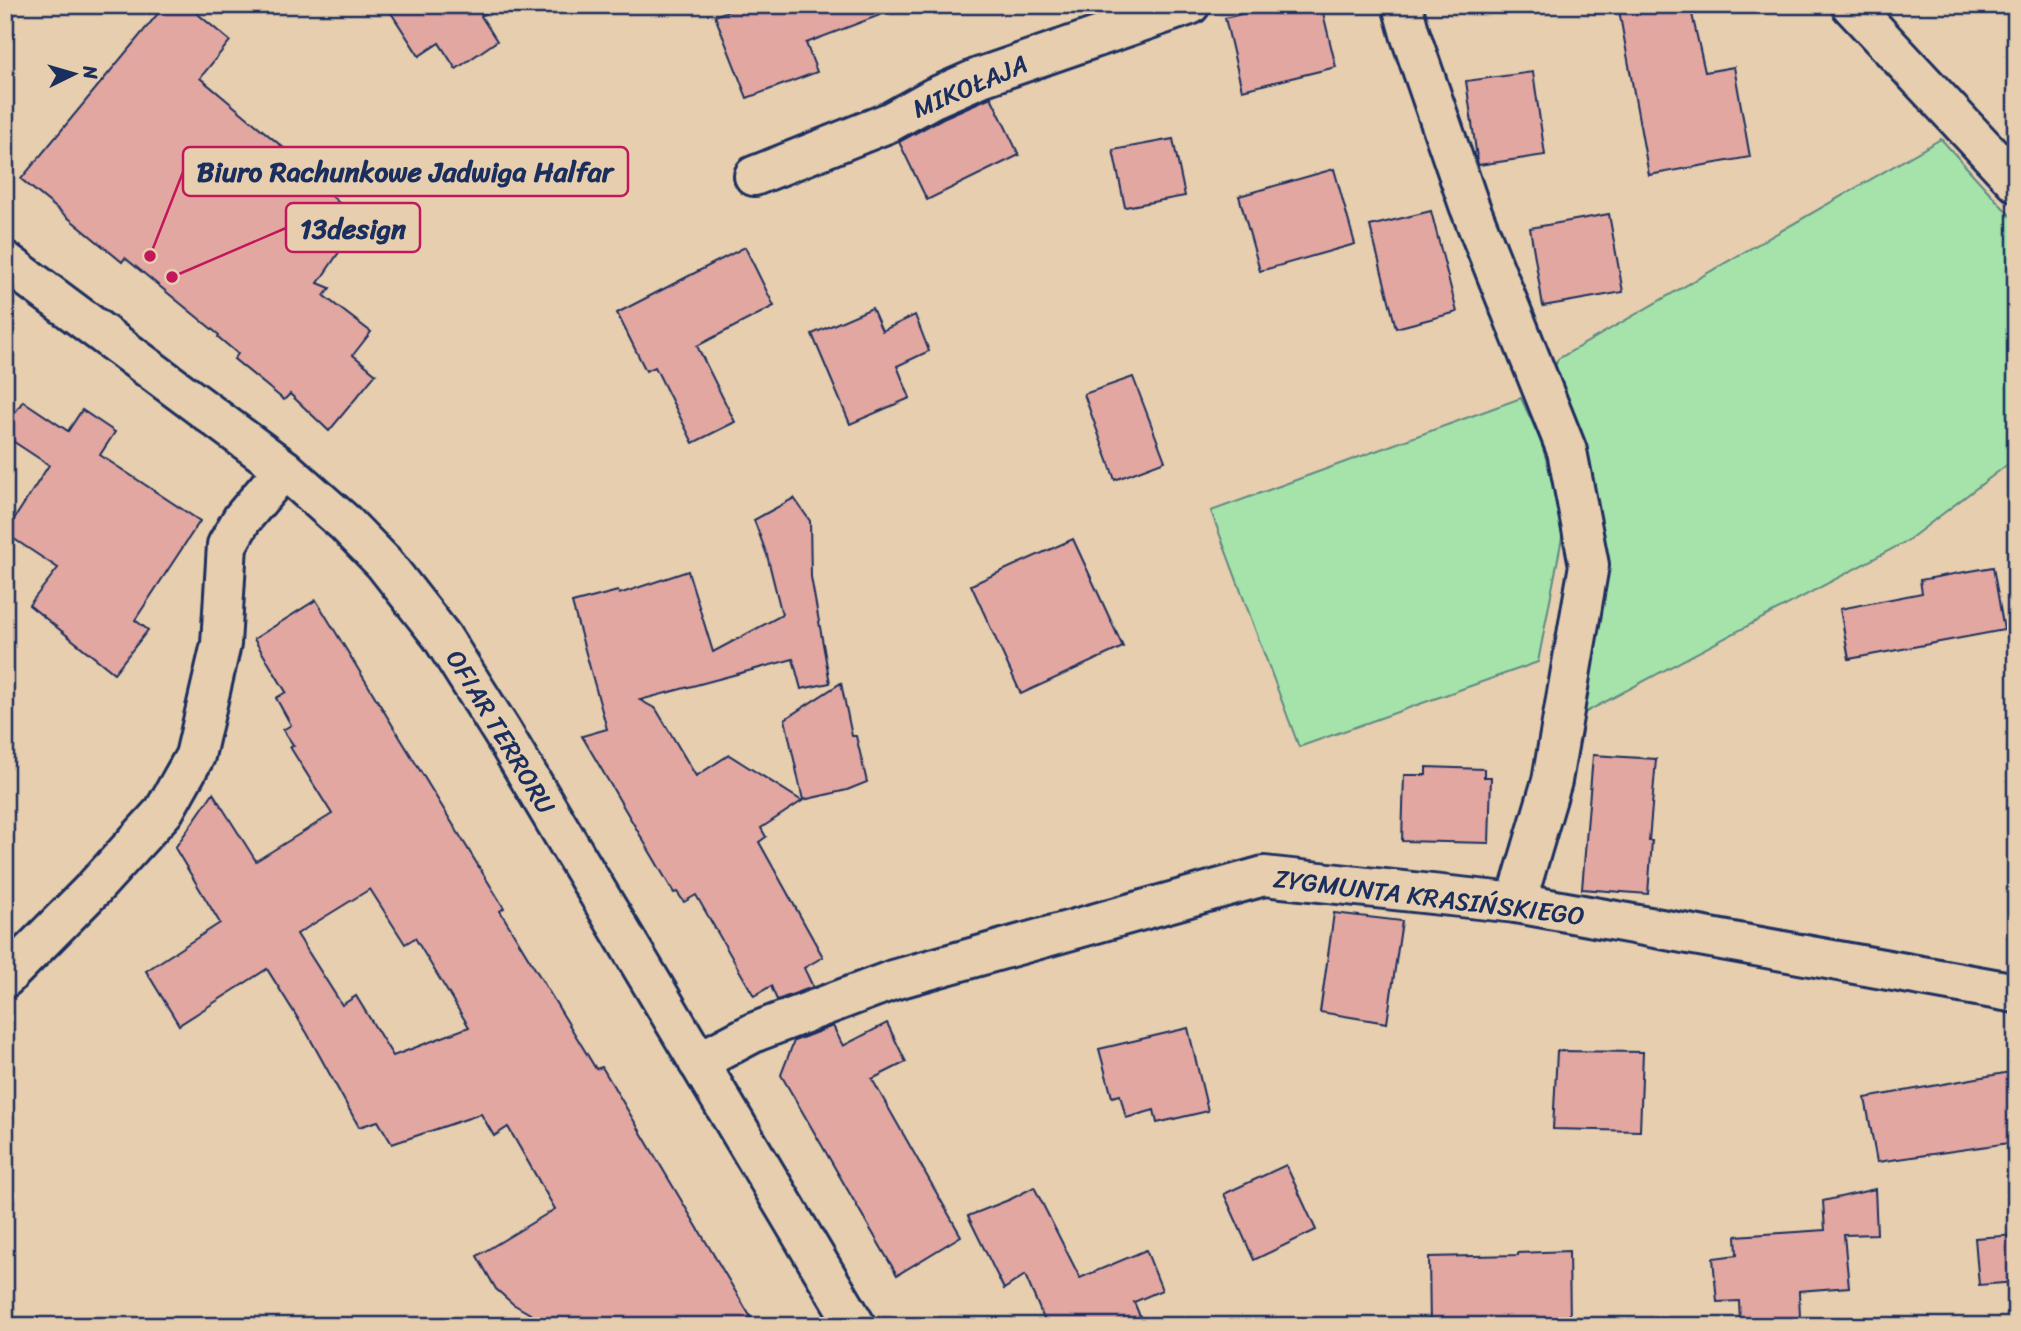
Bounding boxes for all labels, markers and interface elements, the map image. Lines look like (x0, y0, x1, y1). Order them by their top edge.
north arrow (38, 38, 108, 108)
street label: MIKOŁAJA (905, 41, 1035, 131)
text: N (73, 64, 108, 81)
callout: Biuro Rachunkowe Jadwiga Halfar (183, 147, 628, 196)
text: Biuro Rachunkowe Jadwiga Halfar (197, 147, 616, 196)
callout: 13design (286, 203, 420, 252)
text: 13design (300, 204, 407, 253)
street label: OFIAR TERRORU (433, 640, 569, 824)
street label: ZYGMUNTA KRASIŃSKIEGO (1271, 855, 1587, 939)

